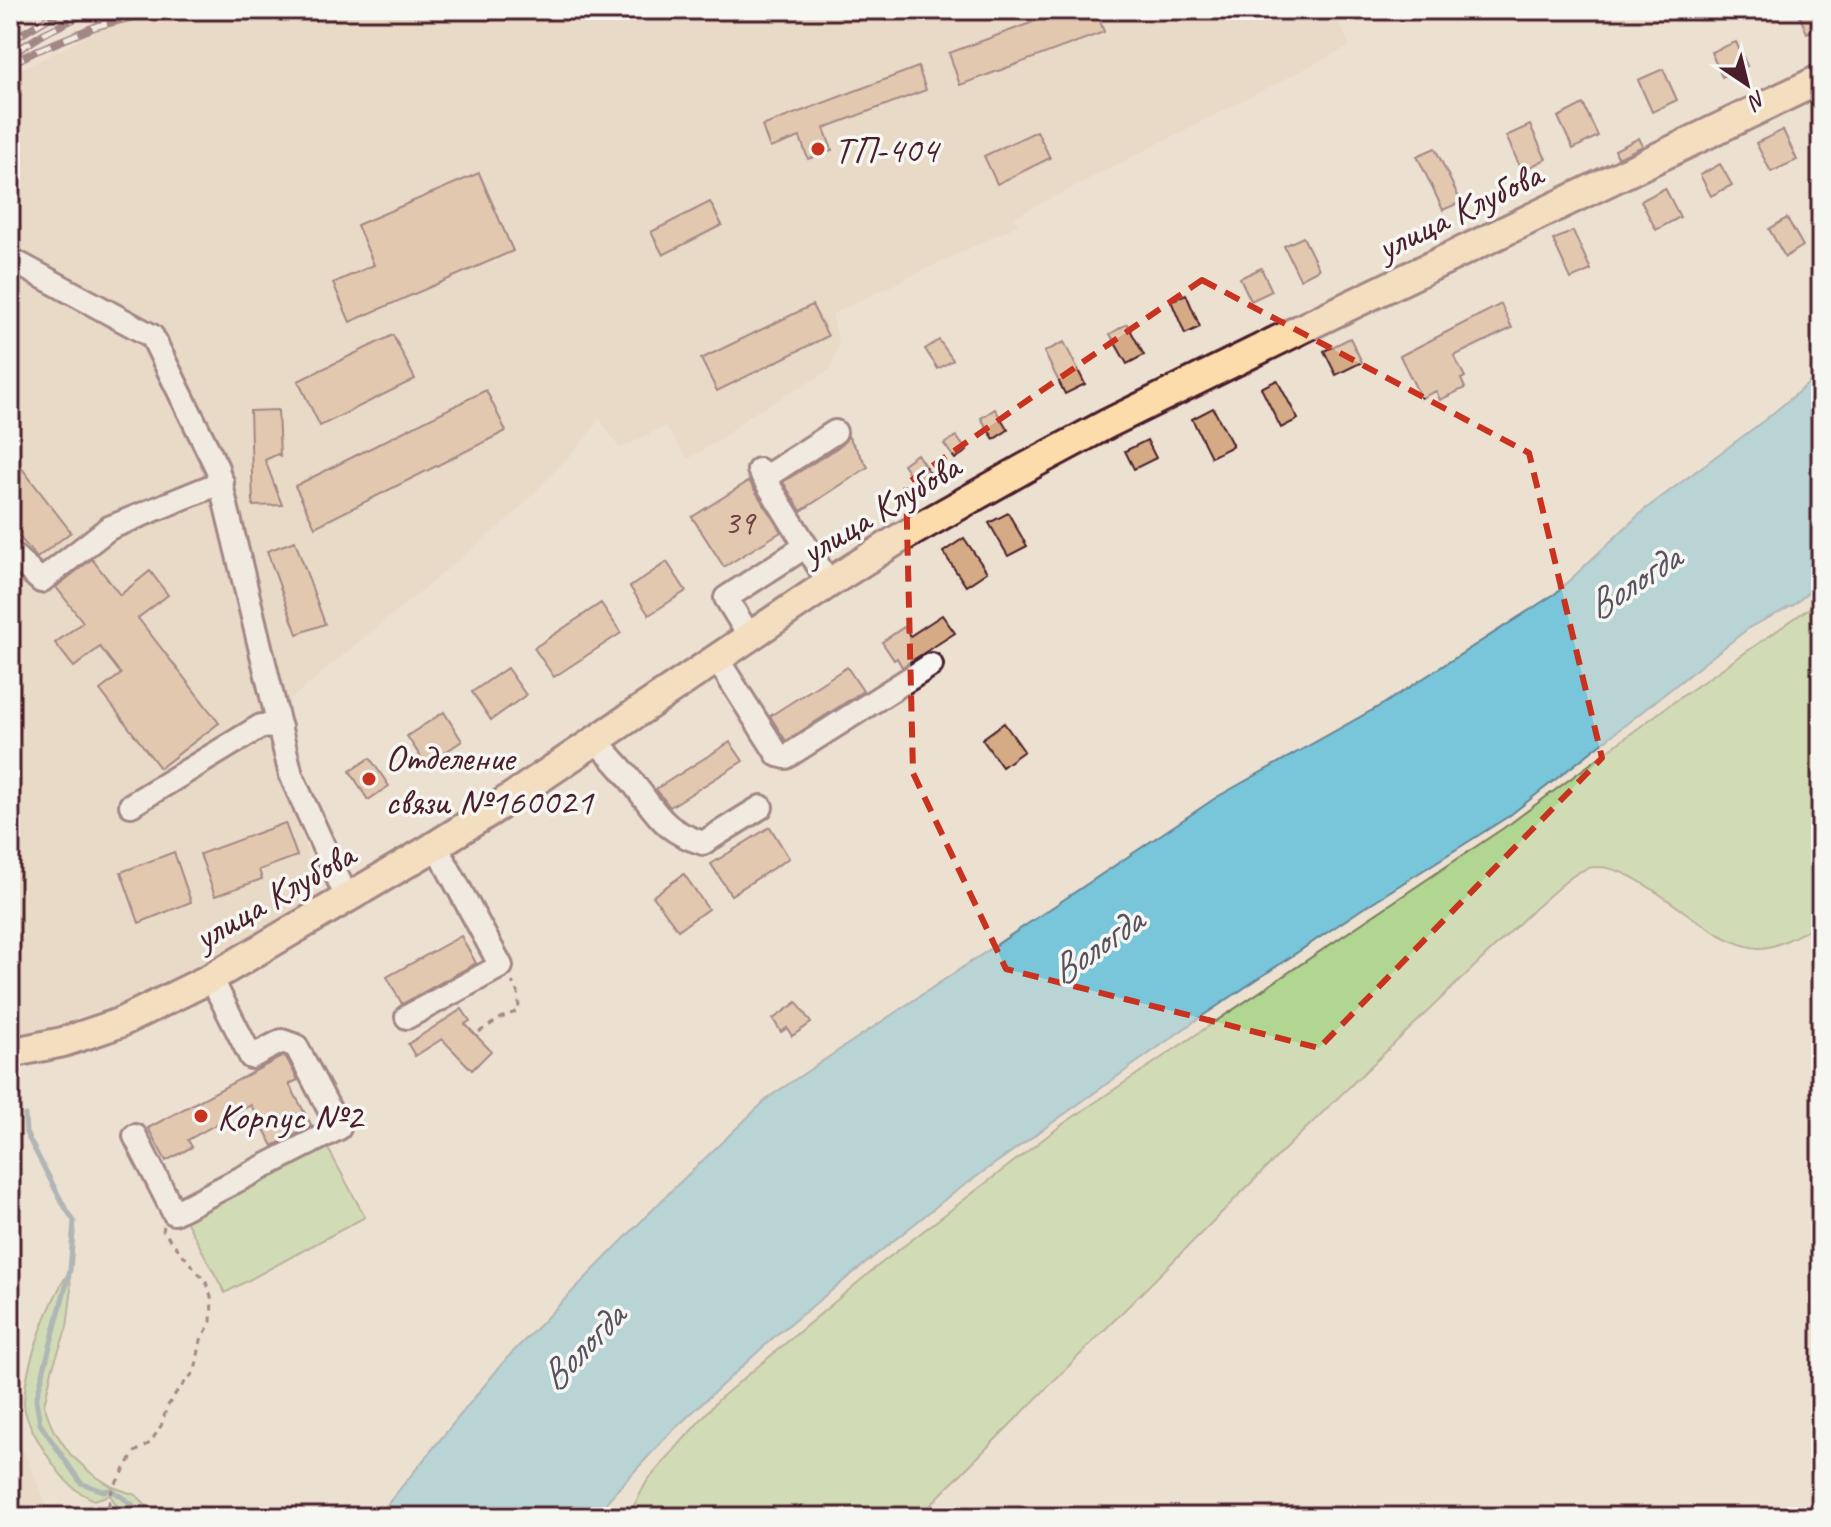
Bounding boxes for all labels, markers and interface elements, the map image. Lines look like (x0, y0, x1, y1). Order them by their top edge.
north arrow (1707, 44, 1787, 124)
text: N (1742, 84, 1772, 117)
place label: ТП-404 (834, 126, 942, 173)
marker: ТП-404 (809, 140, 827, 158)
street label: улица Клубова (1367, 149, 1552, 272)
street label: улица Клубова (790, 441, 971, 576)
house number: 39 (724, 501, 757, 544)
water label: Вологда (1576, 530, 1694, 631)
place label: Отделение связи №160021 (385, 734, 595, 825)
marker: Отделение связи №160021 (360, 770, 378, 788)
street label: улица Клубова (183, 829, 366, 962)
water label: Вологда (1039, 893, 1156, 996)
place label: Корпус №2 (217, 1093, 365, 1140)
marker: Корпус №2 (192, 1107, 210, 1125)
water label: Вологда (528, 1289, 639, 1401)

